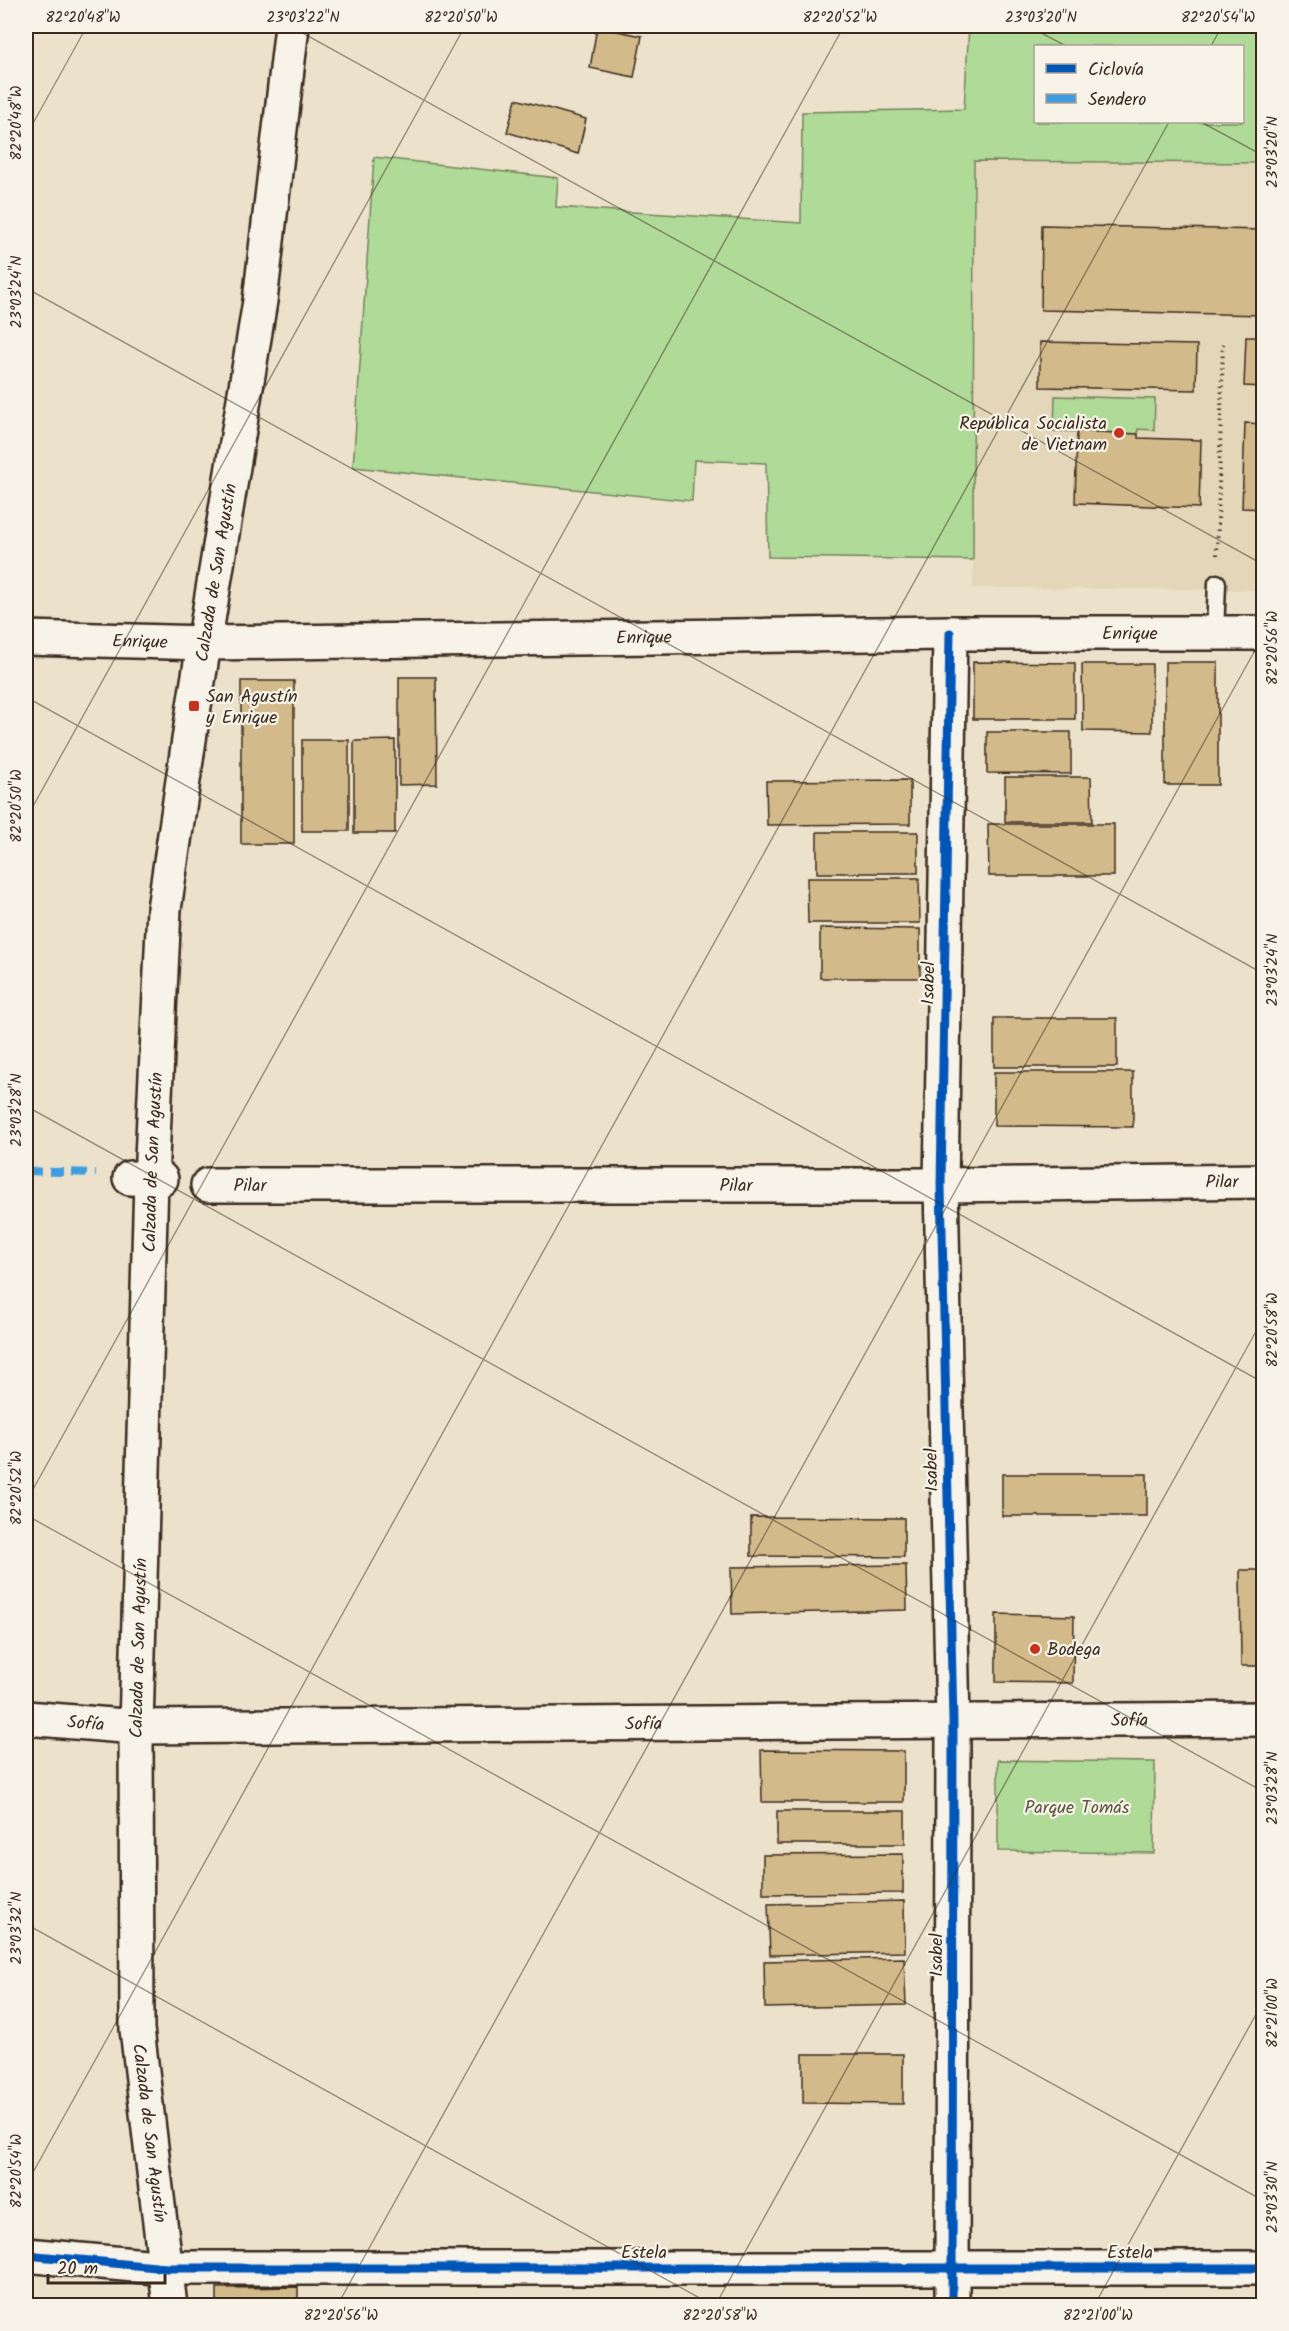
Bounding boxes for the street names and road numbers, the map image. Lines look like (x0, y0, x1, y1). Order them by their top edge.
street label: Calzada de San Agustín (188, 481, 246, 664)
street label: Enrique (1102, 620, 1158, 649)
street label: Enrique (616, 624, 672, 653)
street label: Enrique (112, 627, 168, 658)
street label: Isabel (915, 960, 944, 1005)
street label: Calzada de San Agustín (136, 1071, 172, 1253)
street label: Pilar (1205, 1168, 1240, 1198)
street label: Pilar (234, 1172, 267, 1201)
street label: Pilar (720, 1172, 753, 1201)
street label: Isabel (918, 1447, 947, 1492)
street label: Calzada de San Agustín (123, 1557, 157, 1738)
street label: Sofía (1111, 1707, 1148, 1736)
street label: Sofía (66, 1708, 105, 1740)
street label: Sofía (625, 1710, 662, 1740)
street label: Isabel (923, 1933, 952, 1977)
street label: Calzada de San Agustín (123, 2042, 174, 2224)
street label: Estela (621, 2239, 667, 2268)
street label: Estela (1107, 2239, 1153, 2268)

